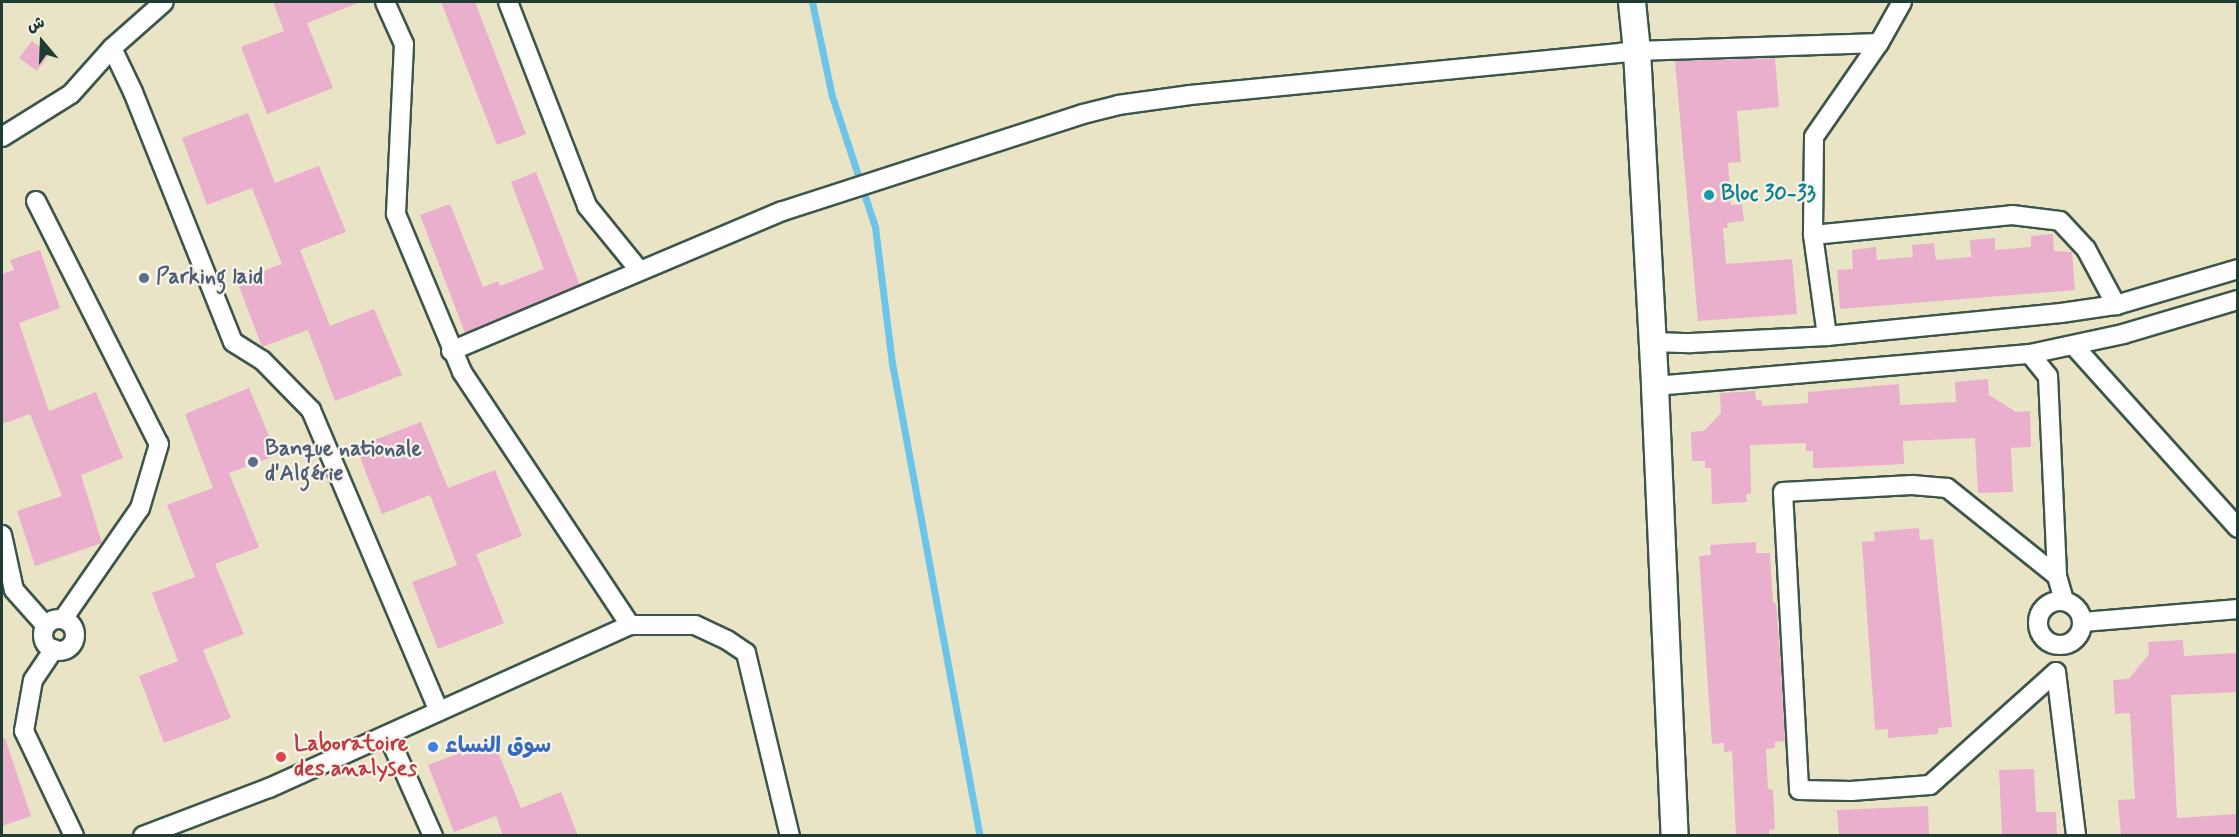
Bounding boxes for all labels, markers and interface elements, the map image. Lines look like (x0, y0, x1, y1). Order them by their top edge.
north arrow (12, 12, 72, 72)
text: ش (24, 12, 48, 37)
place label: Bloc 30-33 (1721, 182, 1816, 208)
marker: Bloc 30-33 (1702, 188, 1716, 202)
place label: Parking laid (156, 265, 265, 291)
marker: Parking laid (137, 271, 151, 285)
place label: Banque nationale d'Algérie (265, 436, 422, 488)
marker: Banque nationale d'Algérie (246, 455, 260, 469)
place label: Laboratoire des analyses (294, 731, 409, 782)
place label: سوق النساء (445, 734, 551, 760)
marker: سوق النساء (426, 740, 440, 754)
marker: Laboratoire des analyses (272, 748, 290, 766)

